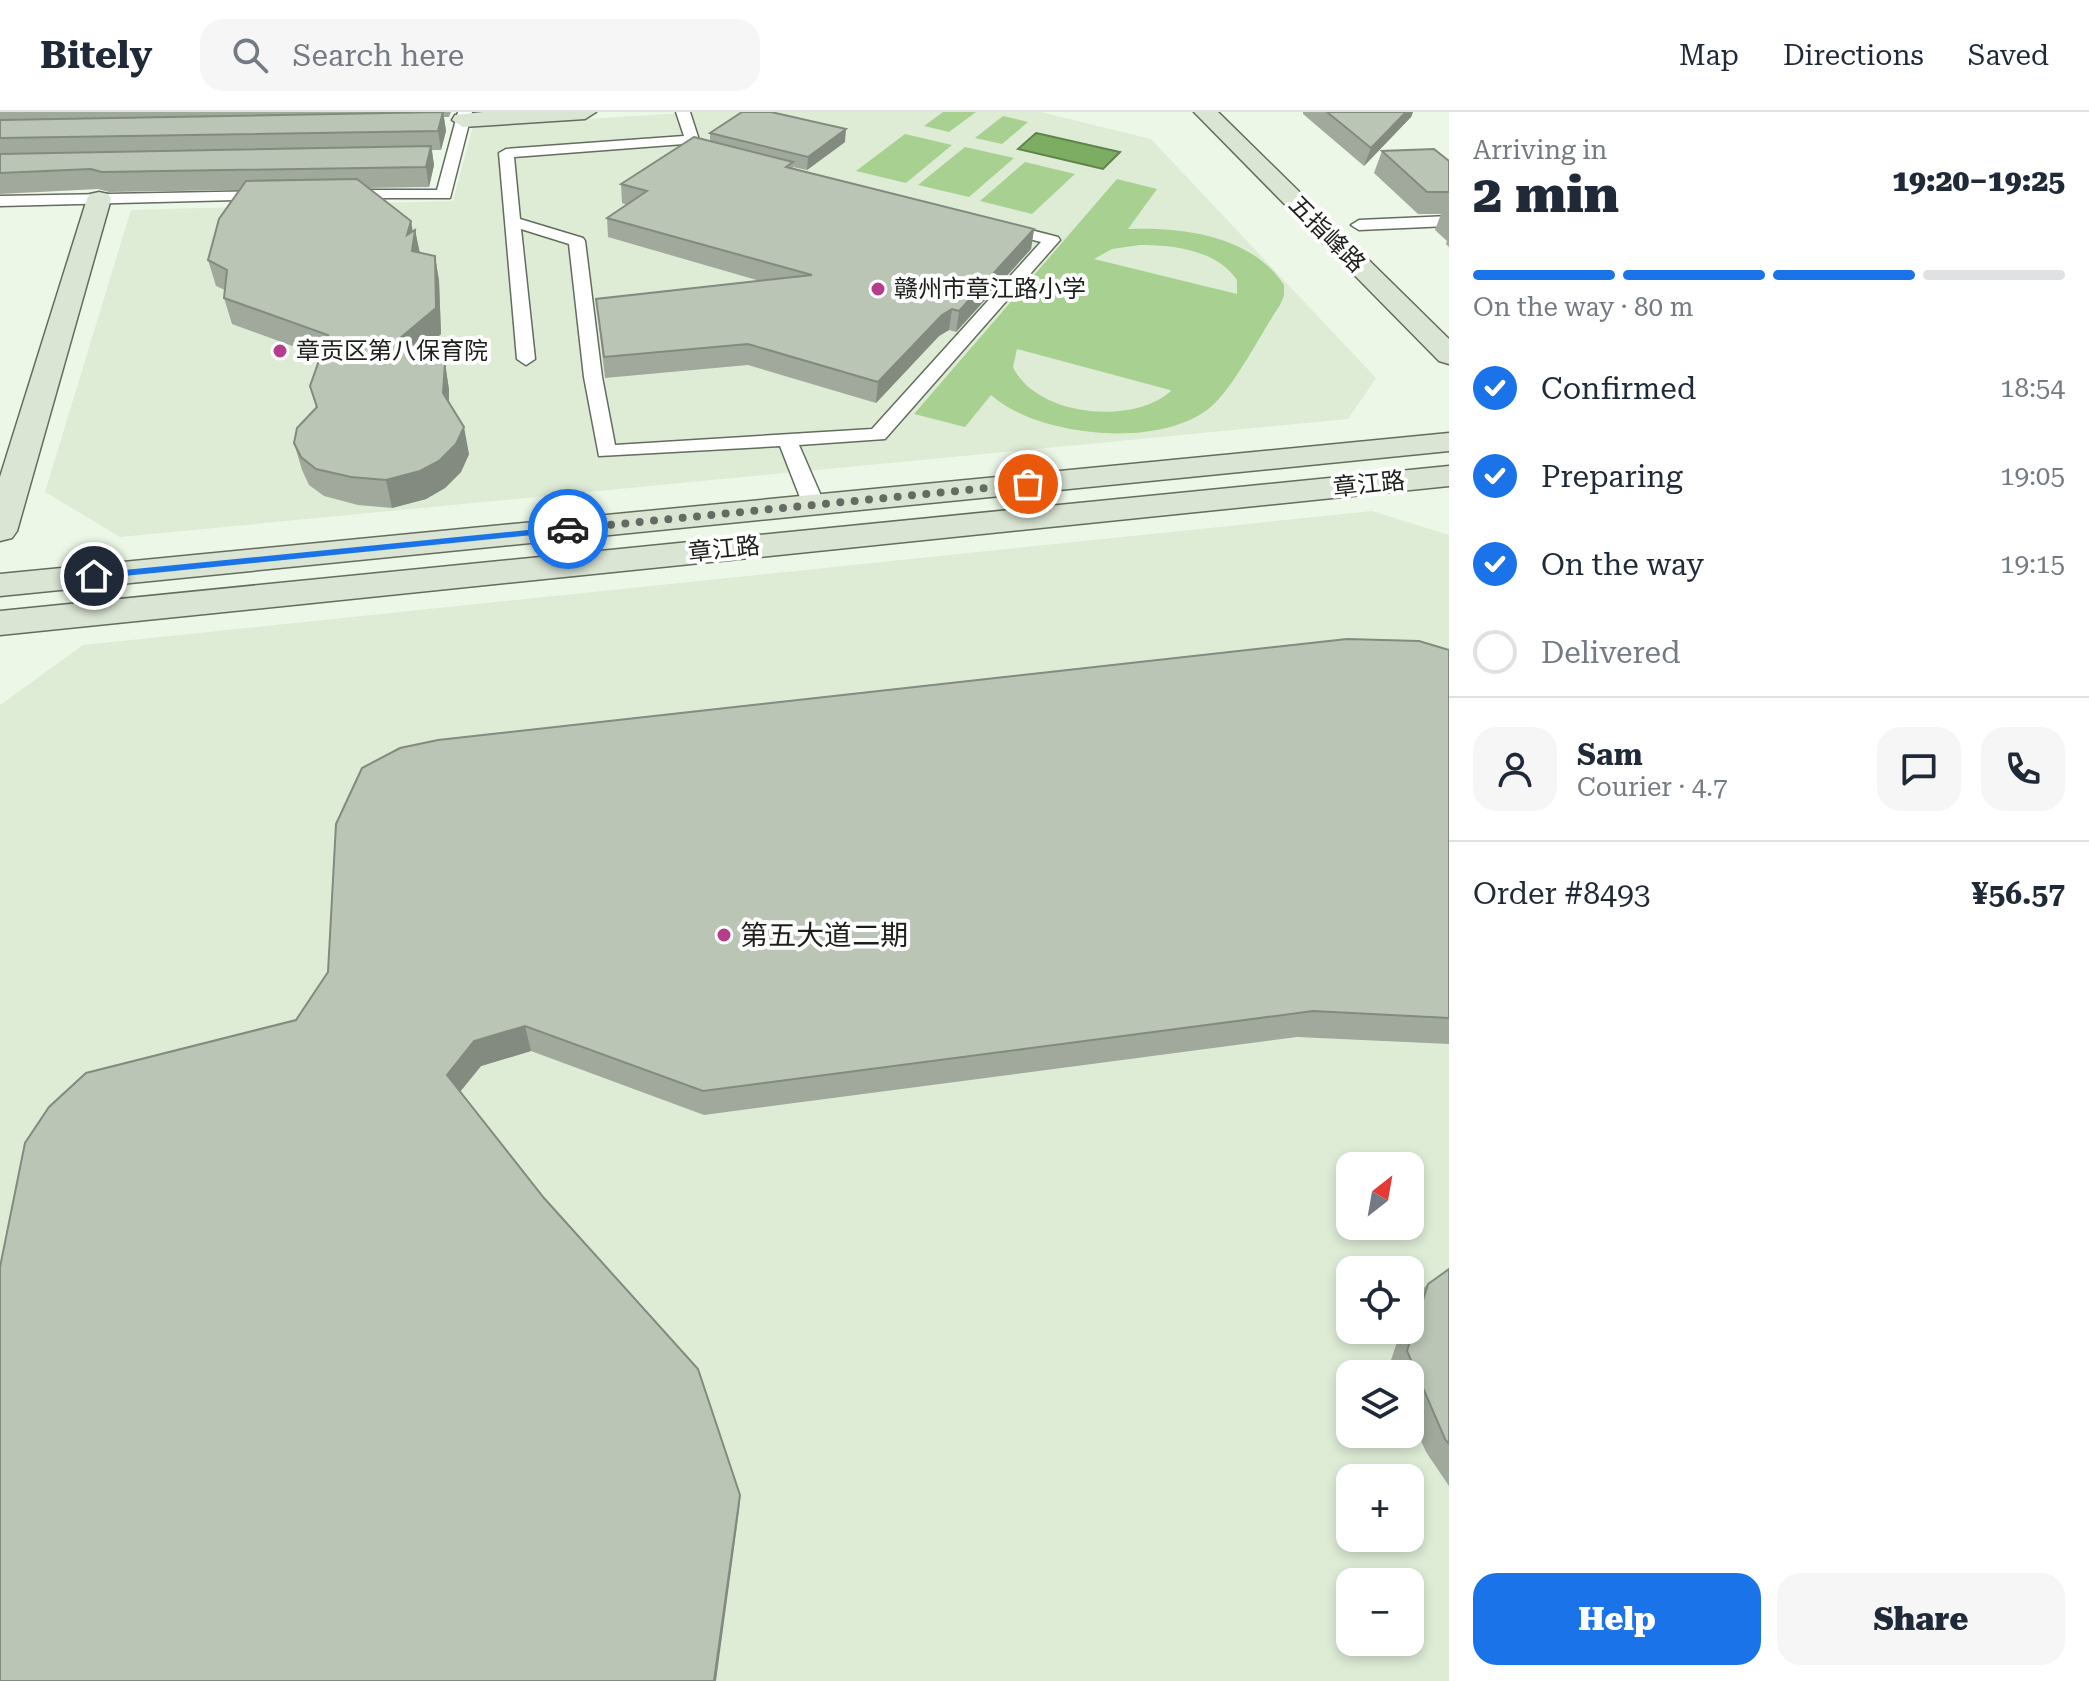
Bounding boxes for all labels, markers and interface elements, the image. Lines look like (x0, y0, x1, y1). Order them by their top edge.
search box (200, 19, 760, 91)
text: Bitely (40, 33, 152, 77)
icon: search (228, 33, 272, 77)
text: Search here (292, 38, 464, 73)
text: Map (1679, 39, 1739, 72)
text: Directions (1783, 39, 1924, 72)
text: Saved (1968, 39, 2049, 72)
text: Arriving in (1473, 135, 1607, 165)
text: 19:20–19:25 (1892, 163, 2065, 198)
text: 2 min (1473, 164, 1619, 225)
street label: 五指峰路 (1283, 190, 1371, 278)
place label: 赣州市章江路小学 (894, 275, 1086, 303)
marker: 赣州市章江路小学 (869, 280, 887, 298)
text: On the way · 80 m (1473, 292, 1693, 322)
place label: 章贡区第八保育院 (296, 337, 488, 365)
marker: 章贡区第八保育院 (271, 342, 289, 360)
icon: check (1473, 366, 1517, 410)
text: Confirmed (1541, 371, 1696, 406)
text: 18:54 (2000, 373, 2065, 403)
pin (994, 450, 1062, 518)
icon: check (1473, 454, 1517, 498)
text: Preparing (1541, 459, 1683, 494)
text: 19:05 (2000, 461, 2065, 491)
icon: bag (1006, 462, 1050, 506)
street label: 章江路 (1332, 466, 1406, 502)
courier (528, 489, 608, 569)
icon: car (546, 507, 590, 551)
street label: 章江路 (687, 531, 761, 567)
pin (60, 542, 128, 610)
icon: check (1473, 542, 1517, 586)
text: On the way (1541, 547, 1704, 582)
text: 19:15 (2000, 549, 2065, 579)
icon: home (72, 554, 116, 598)
text: Delivered (1541, 635, 1680, 670)
button: person (1473, 727, 1557, 811)
button: chat (1877, 727, 1961, 811)
button: phone (1981, 727, 2065, 811)
text: Sam (1577, 737, 1643, 772)
text: Courier · 4.7 (1577, 772, 1727, 802)
text: Order #8493 (1473, 876, 1651, 911)
text: ¥56.57 (1972, 876, 2065, 911)
place label: 第五大道二期 (740, 919, 908, 952)
marker: 第五大道二期 (715, 926, 733, 944)
north arrow (1336, 1152, 1424, 1240)
map controls (1336, 1152, 1424, 1656)
button: locate (1336, 1256, 1424, 1344)
button: layers (1336, 1360, 1424, 1448)
button: + (1336, 1464, 1424, 1552)
button: − (1336, 1568, 1424, 1656)
button: Help (1473, 1573, 1761, 1665)
button: Share (1777, 1573, 2065, 1665)

